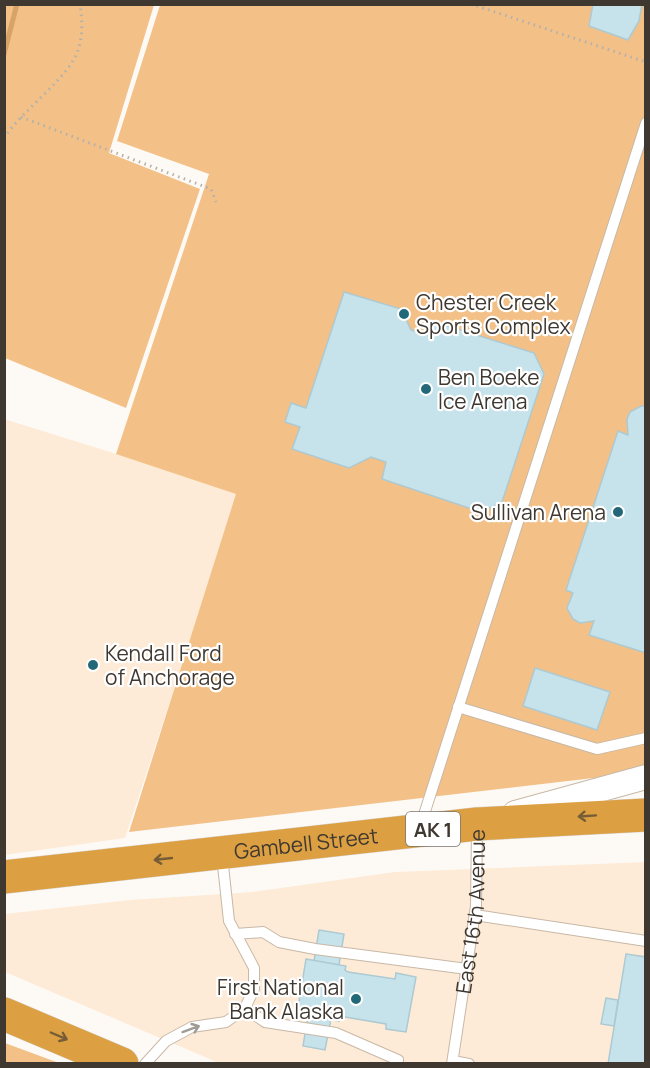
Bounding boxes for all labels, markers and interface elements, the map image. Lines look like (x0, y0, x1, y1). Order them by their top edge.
place label: Chester Creek Sports Complex (416, 288, 571, 340)
marker: Chester Creek Sports Complex (397, 307, 411, 321)
place label: Ben Boeke Ice Arena (438, 363, 540, 415)
marker: Ben Boeke Ice Arena (419, 382, 433, 396)
place label: Sullivan Arena (471, 498, 606, 526)
marker: Sullivan Arena (611, 505, 625, 519)
place label: Kendall Ford of Anchorage (105, 639, 235, 691)
marker: Kendall Ford of Anchorage (86, 658, 100, 672)
one-way arrow (578, 811, 598, 822)
road number: AK 1 (406, 812, 460, 846)
street label: Gambell Street (233, 821, 380, 865)
street label: East 16th Avenue (449, 829, 491, 996)
one-way arrow (154, 854, 174, 865)
place label: First National Bank Alaska (217, 973, 344, 1025)
marker: First National Bank Alaska (349, 992, 363, 1006)
one-way arrow (181, 1023, 200, 1034)
one-way arrow (49, 1030, 67, 1042)

